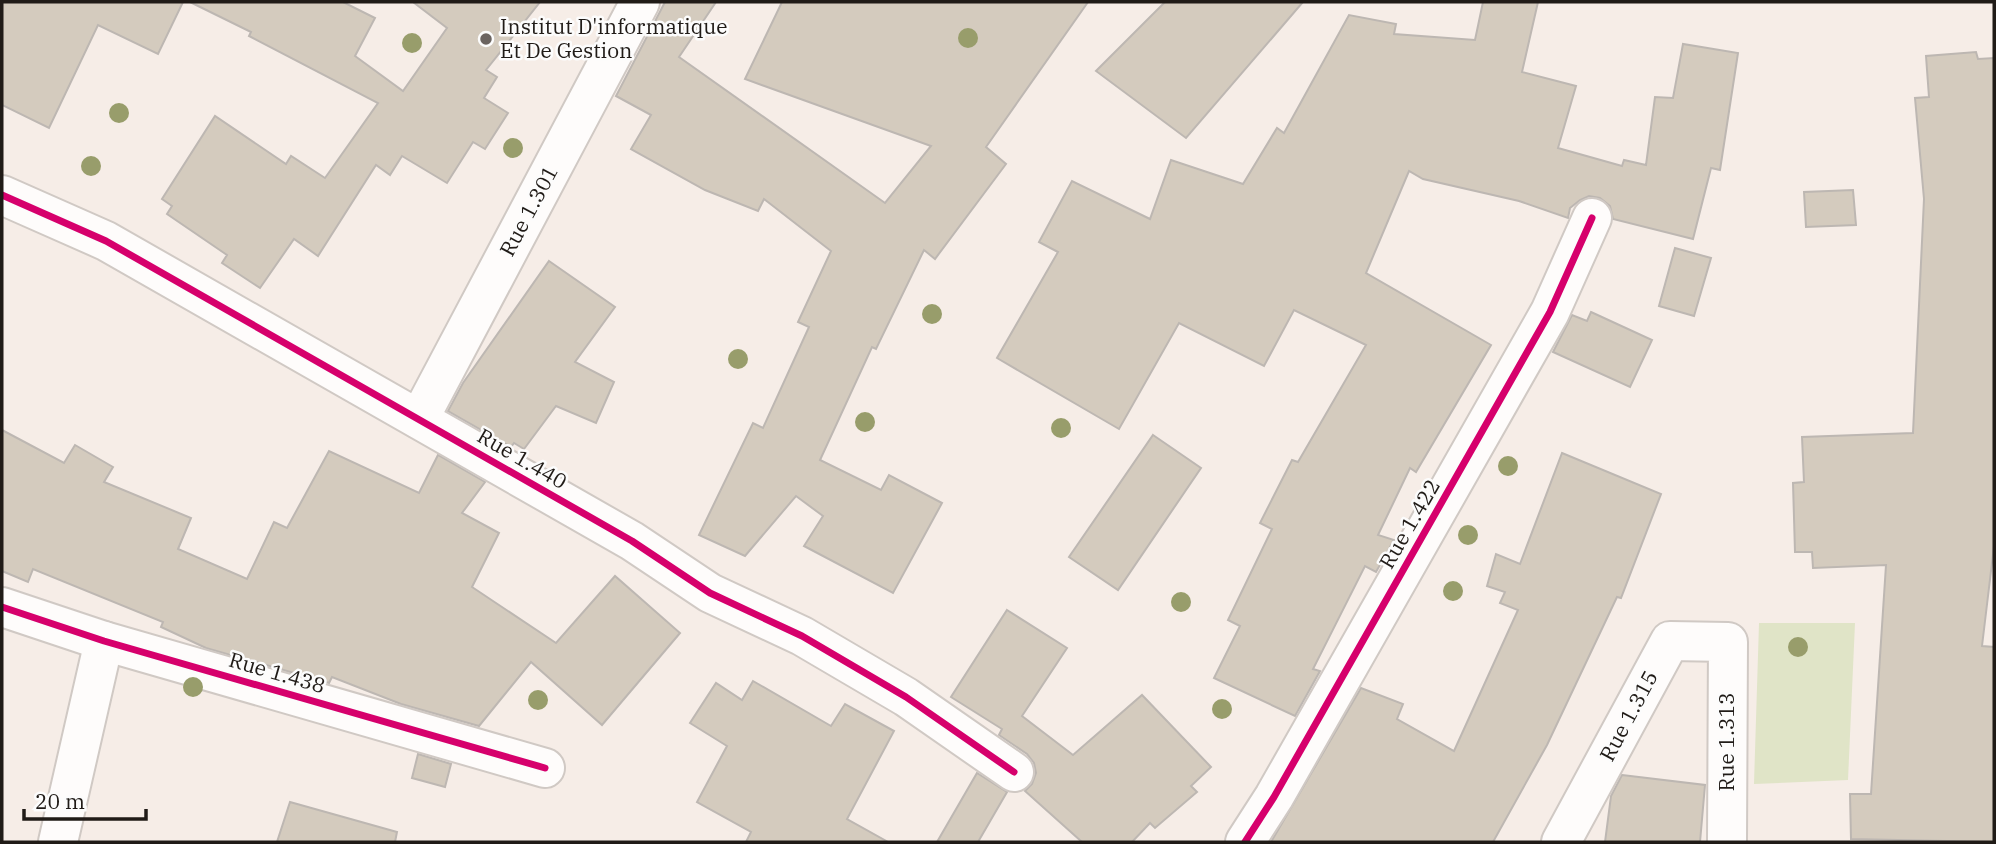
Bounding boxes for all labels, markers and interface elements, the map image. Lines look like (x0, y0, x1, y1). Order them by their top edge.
place label: Institut D'informatique Et De Gestion (500, 12, 728, 64)
marker: Institut D'informatique Et De Gestion (478, 31, 494, 47)
street label: Rue 1.301 (492, 160, 564, 261)
street label: Rue 1.440 (473, 421, 572, 495)
street label: Rue 1.422 (1372, 474, 1446, 573)
street label: Rue 1.438 (226, 645, 329, 699)
street label: Rue 1.315 (1592, 665, 1664, 766)
street label: Rue 1.313 (1712, 692, 1740, 792)
scale bar (24, 778, 147, 822)
text: 20 m (35, 787, 85, 815)

